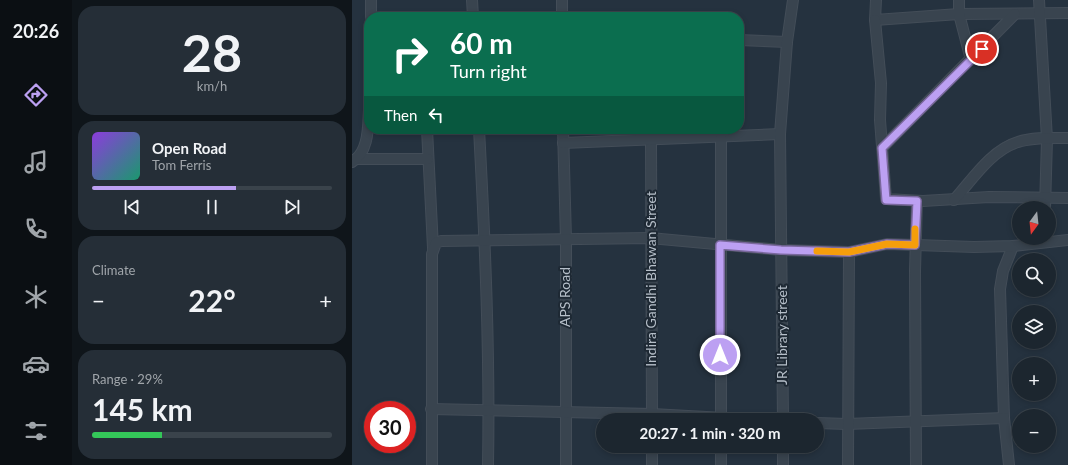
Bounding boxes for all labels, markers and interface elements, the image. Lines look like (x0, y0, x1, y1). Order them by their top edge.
text: 20:26 (13, 20, 59, 42)
text: 28 (182, 21, 242, 83)
text: 60 m (450, 26, 513, 60)
icon: right (384, 28, 436, 80)
pin (965, 32, 999, 66)
icon: arrive (971, 38, 993, 60)
text: Turn right (450, 60, 527, 82)
text: km/h (197, 78, 227, 94)
icon: directions (22, 81, 50, 109)
icon: left (425, 104, 447, 126)
text: Then (384, 106, 417, 124)
text: Open Road (152, 139, 227, 157)
icon: music (22, 148, 50, 176)
text: Tom Ferris (152, 157, 211, 173)
street label: Indira Gandhi Bhawan Street (642, 191, 659, 367)
icon: previous (121, 196, 143, 218)
icon: pause (201, 196, 223, 218)
icon: next (281, 196, 303, 218)
north arrow (1012, 201, 1056, 245)
map controls (1012, 201, 1056, 453)
icon: phone (22, 215, 50, 243)
button: search (1012, 253, 1056, 297)
text: Climate (92, 262, 135, 278)
street label: APS Road (556, 267, 573, 327)
text: 22° (188, 282, 236, 318)
icon: climate (22, 283, 50, 311)
street label: JR Library street (773, 285, 790, 385)
text: − (92, 287, 105, 314)
text: + (319, 287, 332, 314)
button: layers (1012, 305, 1056, 349)
position arrow (699, 334, 741, 376)
icon: car (22, 350, 50, 378)
button: + (1012, 357, 1056, 401)
text: Range · 29% (92, 371, 163, 387)
text: 145 km (92, 391, 193, 427)
speed limit sign: 30 (364, 401, 416, 453)
button: − (1012, 409, 1056, 453)
icon: filters (22, 417, 50, 445)
text: 20:27 · 1 min · 320 m (640, 424, 780, 442)

